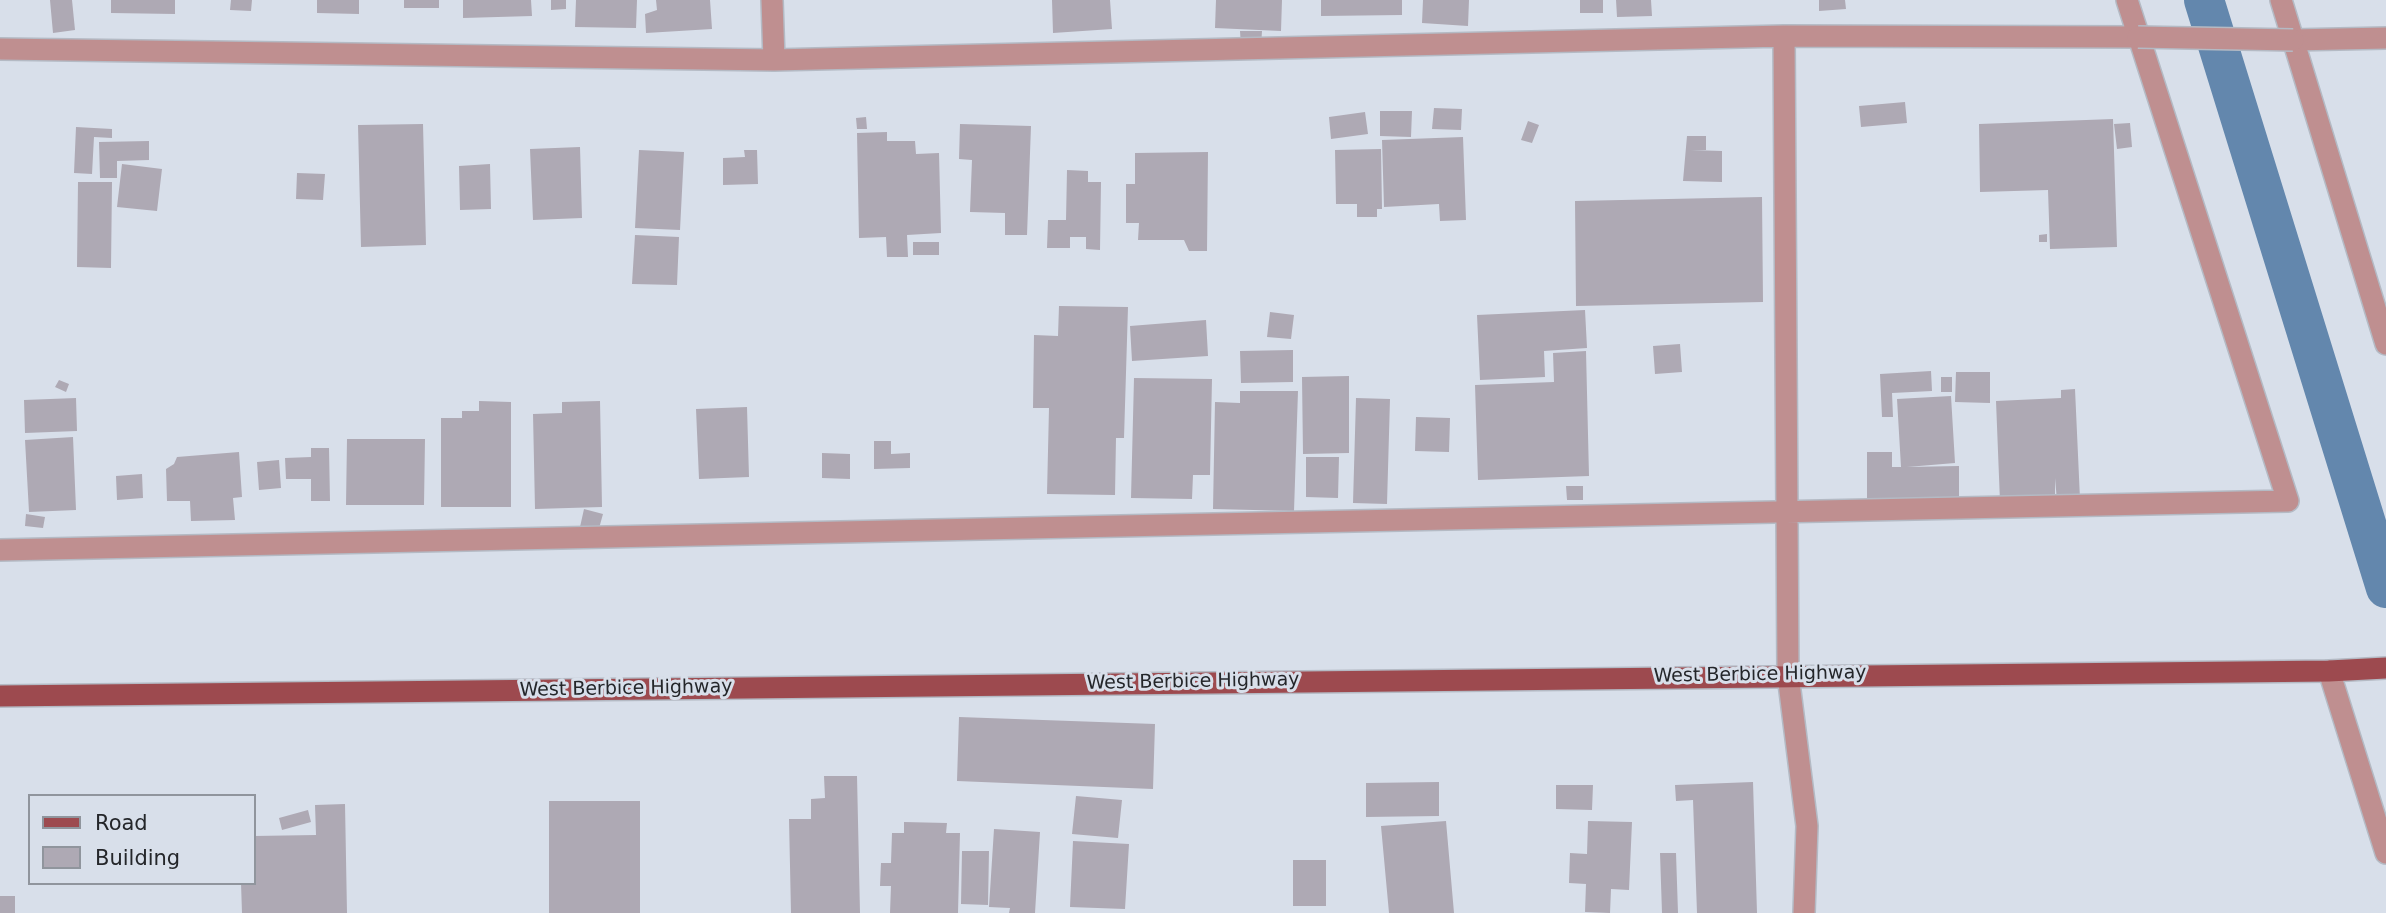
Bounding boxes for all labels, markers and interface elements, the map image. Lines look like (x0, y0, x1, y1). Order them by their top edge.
street label: West Berbice Highway (1653, 662, 1867, 688)
street label: West Berbice Highway (1086, 669, 1300, 695)
street label: West Berbice Highway (519, 676, 733, 702)
legend (28, 794, 256, 885)
text: Road (95, 811, 148, 835)
text: Building (95, 846, 180, 870)

